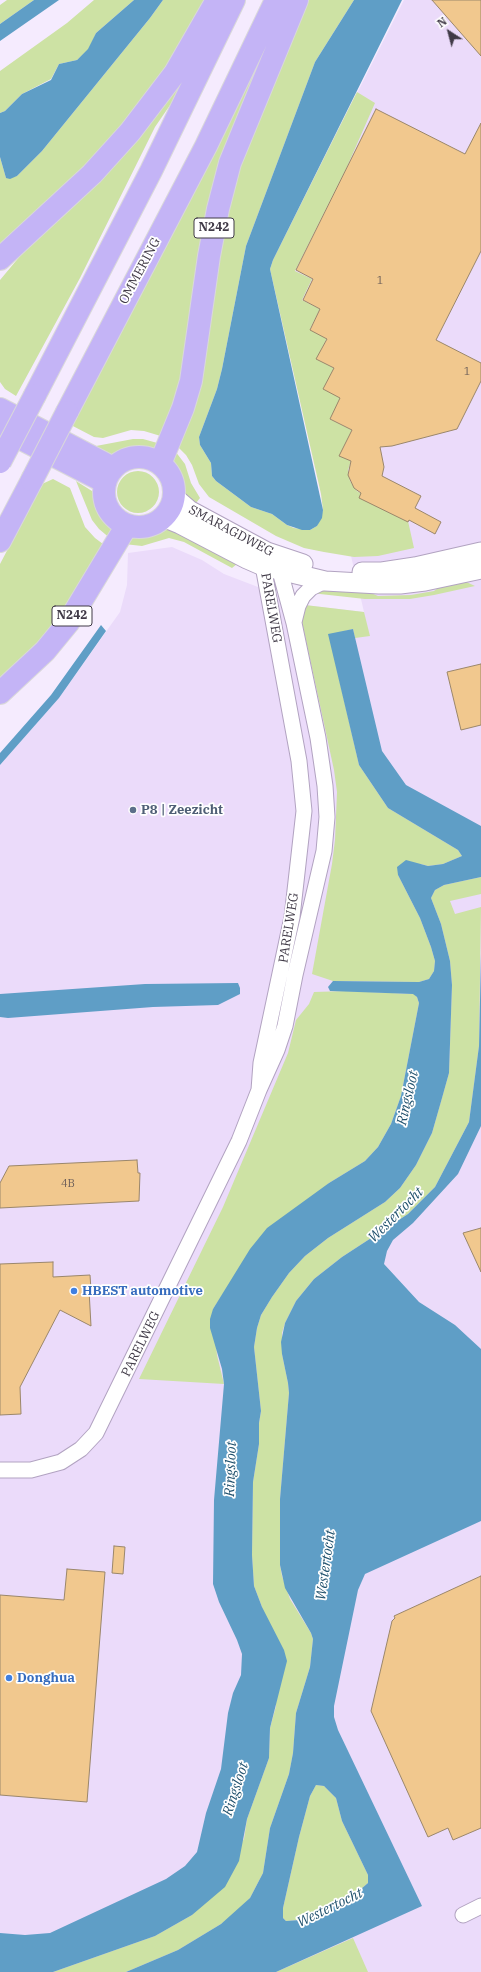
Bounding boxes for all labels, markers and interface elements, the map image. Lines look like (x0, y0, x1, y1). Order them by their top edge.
north arrow (429, 12, 469, 52)
text: N (434, 14, 450, 31)
road number: N242 (194, 218, 234, 238)
street label: OMMERING (116, 235, 164, 307)
house number: 1 (377, 274, 383, 288)
house number: 1 (464, 365, 470, 379)
street label: SMARAGDWEG (186, 502, 276, 560)
street label: PARELWEG (257, 572, 285, 644)
road number: N242 (52, 606, 92, 626)
place label: P8 | Zeezicht (141, 802, 223, 818)
marker: P8 | Zeezicht (128, 805, 138, 815)
street label: PARELWEG (276, 892, 302, 964)
water label: Ringsloot (394, 1069, 422, 1127)
house number: 4B (61, 1177, 75, 1191)
water label: Westertocht (365, 1184, 427, 1246)
place label: HBEST automotive (82, 1283, 203, 1299)
marker: HBEST automotive (69, 1286, 79, 1296)
street label: PARELWEG (118, 1309, 164, 1379)
water label: Ringsloot (222, 1441, 240, 1497)
water label: Westertocht (313, 1529, 339, 1601)
place label: Donghua (17, 1670, 75, 1686)
marker: Donghua (4, 1673, 14, 1683)
water label: Ringsloot (219, 1760, 253, 1818)
water label: Westertocht (294, 1885, 366, 1931)

